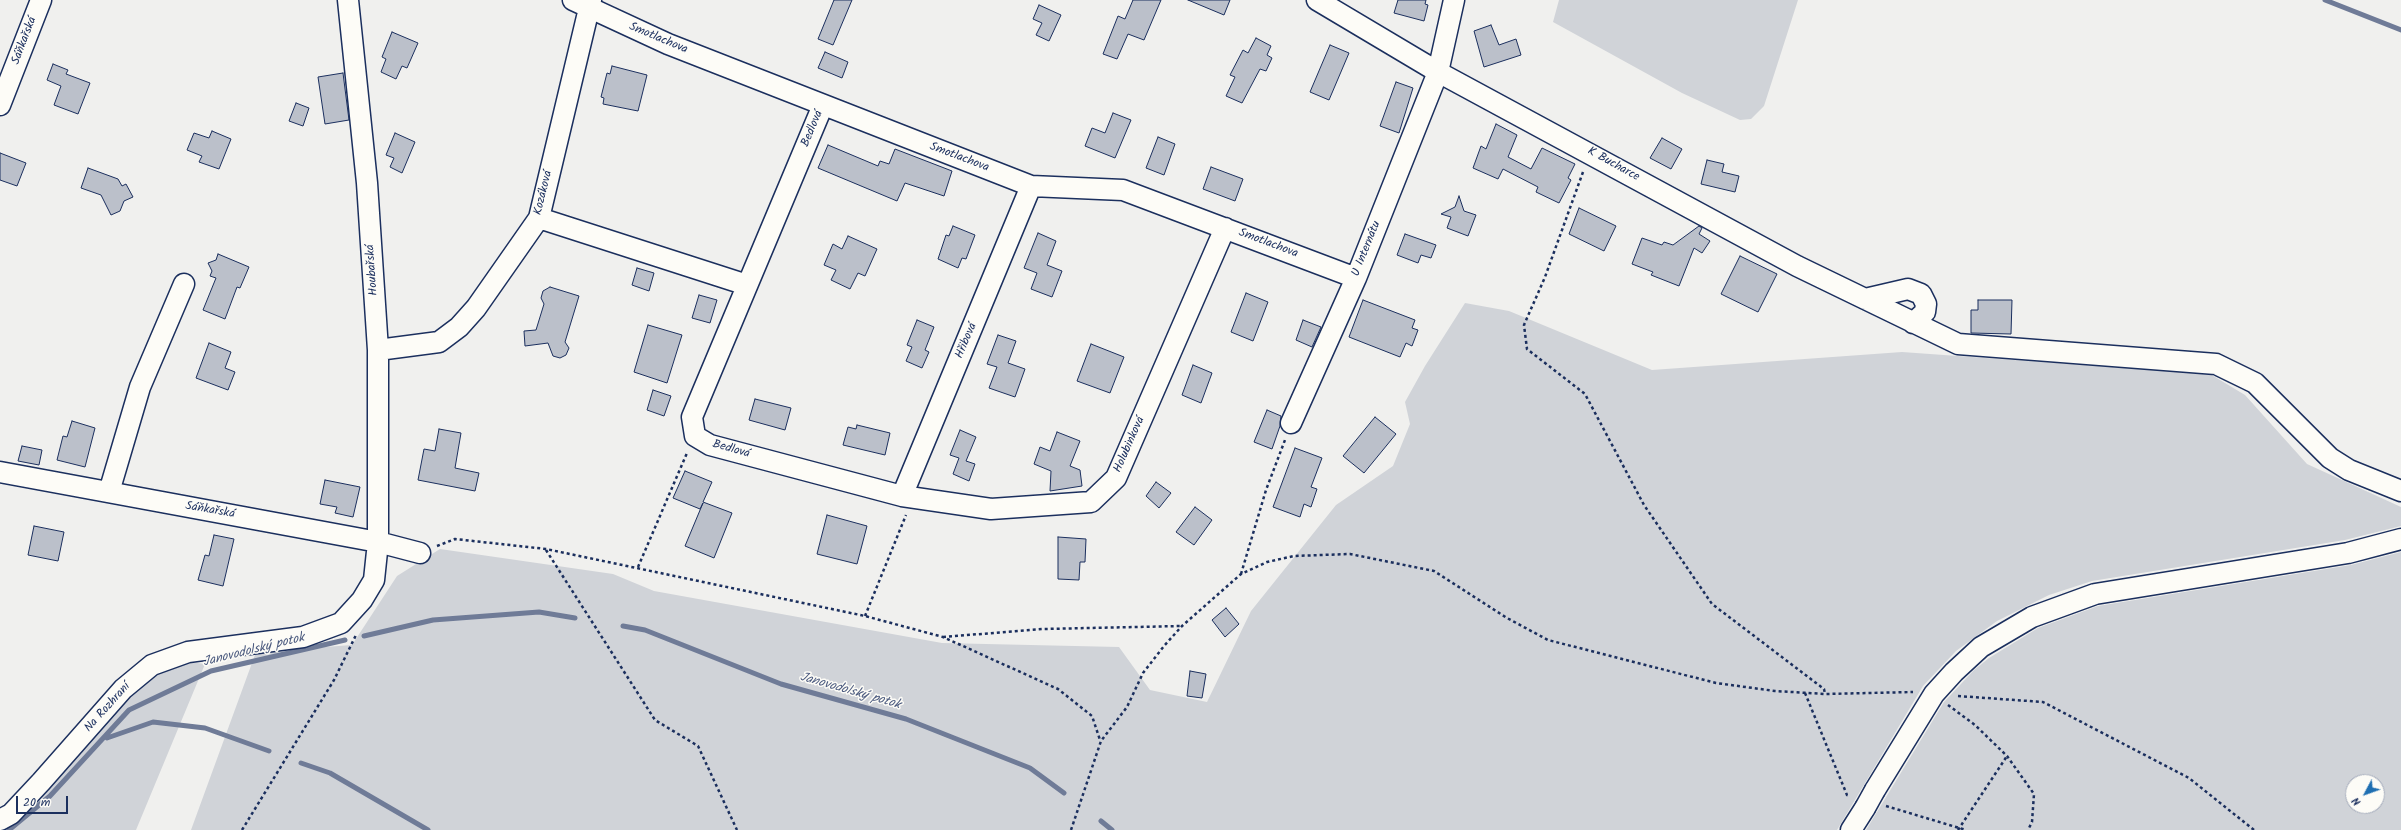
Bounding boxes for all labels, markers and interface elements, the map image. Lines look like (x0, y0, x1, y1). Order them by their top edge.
street label: Sáňkařská (9, 15, 41, 67)
street label: Smotlachova (626, 20, 690, 58)
street label: Bedlová (799, 109, 827, 149)
street label: Smotlachova (927, 140, 991, 176)
street label: K Bucharce (1584, 145, 1642, 185)
street label: Kozáková (532, 169, 556, 217)
street label: U Internátu (1349, 219, 1385, 279)
street label: Smotlachova (1236, 226, 1300, 262)
street label: Houbařská (364, 244, 382, 296)
street label: Hřibová (953, 321, 981, 361)
street label: Holubinková (1111, 415, 1149, 475)
street label: Bedlová (711, 438, 751, 462)
street label: Sáňkařská (184, 500, 236, 522)
water label: Janovodolský potok (202, 631, 306, 671)
water label: Janovodolský potok (798, 670, 902, 714)
street label: Na Rozhraní (82, 680, 134, 736)
north arrow (2345, 774, 2385, 814)
scale bar (18, 788, 70, 814)
text: 20 m (23, 793, 50, 812)
text: N (2348, 793, 2366, 810)

